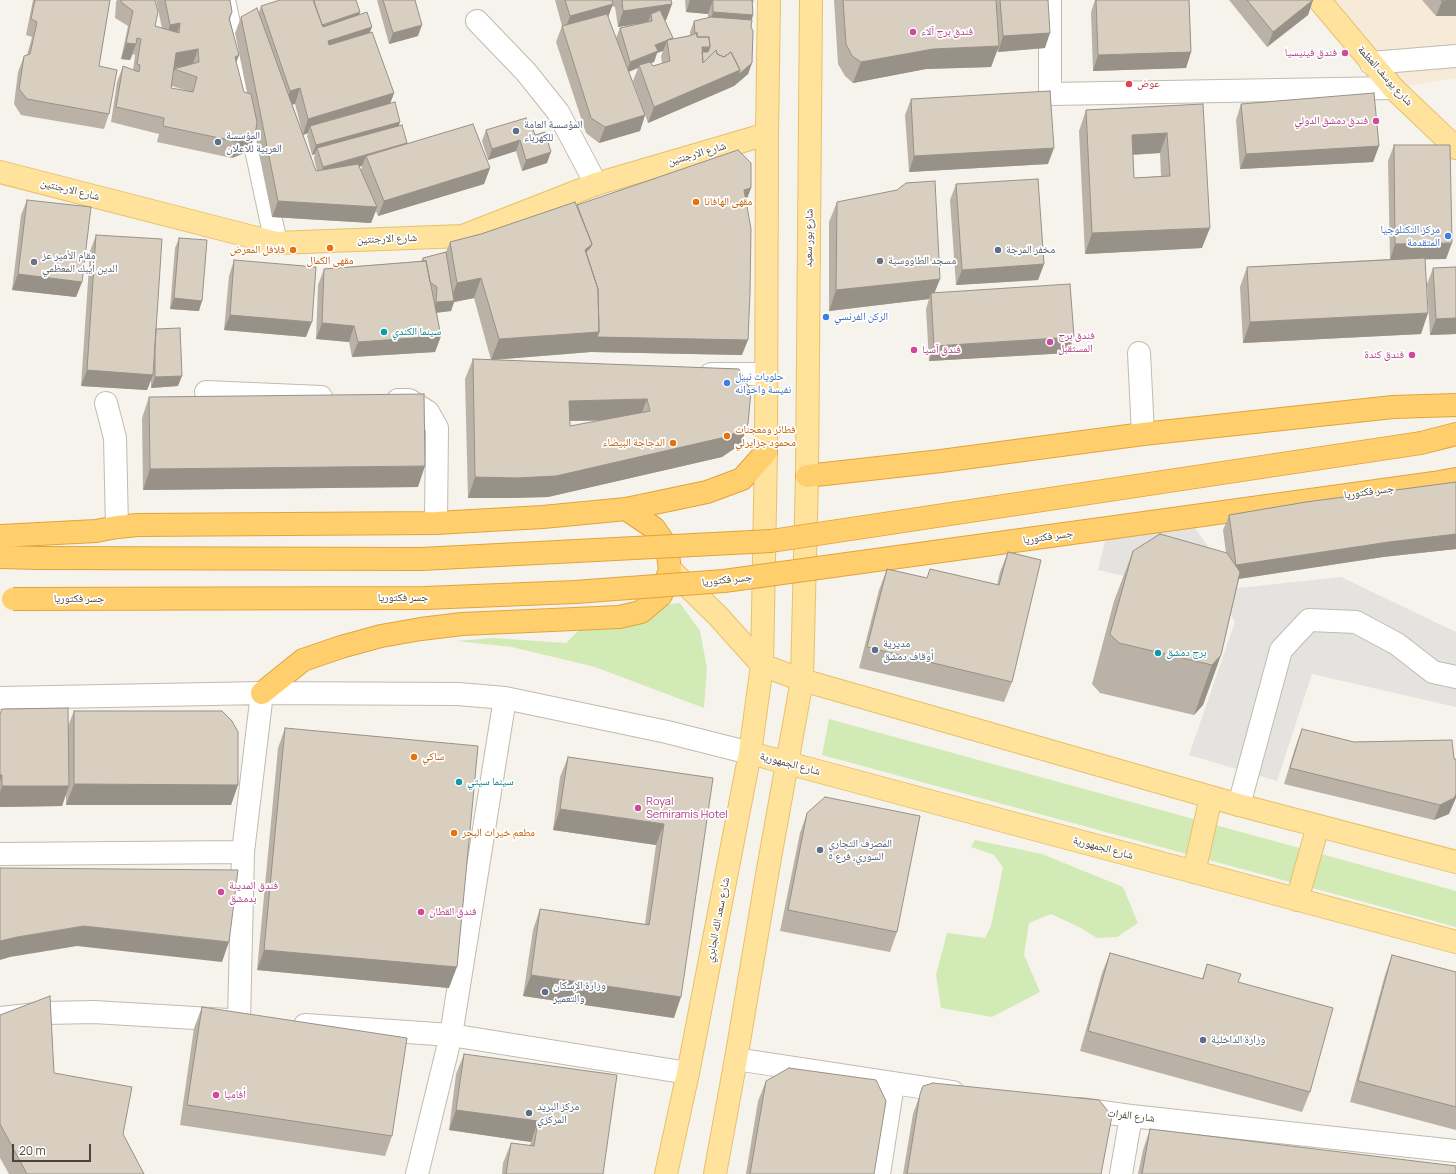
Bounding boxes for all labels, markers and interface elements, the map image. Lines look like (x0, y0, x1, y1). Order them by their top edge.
place label: فندق برج آلاء (921, 25, 973, 39)
marker: فندق برج آلاء (908, 27, 918, 37)
street label: شارع يوسف العظمة (1355, 43, 1415, 109)
place label: فندق فينيسيا (1285, 46, 1337, 60)
marker: فندق فينيسيا (1340, 48, 1350, 58)
place label: عوض (1137, 77, 1160, 91)
marker: عوض (1124, 79, 1134, 89)
place label: فندق دمشق الدولي (1294, 114, 1368, 128)
marker: فندق دمشق الدولي (1371, 116, 1381, 126)
place label: المؤسسة العامة للكهرباء (524, 118, 583, 144)
marker: المؤسسة العامة للكهرباء (511, 126, 521, 136)
place label: المؤسسة العربية للاعلان (226, 129, 282, 155)
marker: المؤسسة العربية للاعلان (213, 137, 223, 147)
street label: شارع الارجنتين (666, 139, 728, 169)
street label: شارع الارجنتين (39, 176, 101, 204)
place label: مقهى الهافانا (704, 195, 752, 209)
marker: مقهى الهافانا (691, 197, 701, 207)
street label: شارع بور سعيد (802, 209, 816, 267)
place label: مركز التكنلوجيا المتقدمة (1381, 223, 1440, 249)
street label: شارع الارجنتين (357, 231, 417, 247)
marker: مركز التكنلوجيا المتقدمة (1443, 231, 1453, 241)
place label: فلافل المعرض (230, 243, 285, 257)
marker: مقهى الكمال (325, 243, 335, 253)
place label: مخفر المرجة (1006, 243, 1055, 257)
marker: فلافل المعرض (288, 245, 298, 255)
marker: مخفر المرجة (993, 245, 1003, 255)
place label: مقام الأمير عز الدين أيبك المعظمي (42, 249, 118, 275)
place label: مقهى الكمال (306, 254, 354, 268)
place label: مسجد الطاووسية (888, 254, 956, 268)
marker: مسجد الطاووسية (875, 256, 885, 266)
marker: مقام الأمير عز الدين أيبك المعظمي (29, 257, 39, 267)
place label: الركن الفرنسي (834, 310, 888, 324)
marker: الركن الفرنسي (821, 312, 831, 322)
place label: سينما الكندي (392, 325, 441, 339)
marker: سينما الكندي (379, 327, 389, 337)
place label: فندق برج المستقبل (1058, 329, 1095, 355)
marker: فندق برج المستقبل (1045, 337, 1055, 347)
place label: فندق آسيا (922, 343, 961, 357)
marker: فندق آسيا (909, 345, 919, 355)
place label: فندق كندة (1364, 348, 1404, 362)
marker: فندق كندة (1407, 350, 1417, 360)
place label: حلويات نبيل نفيسة واخوانه (735, 370, 791, 396)
marker: حلويات نبيل نفيسة واخوانه (722, 378, 732, 388)
place label: فطائر ومعجنات محمود جزايرلي (735, 423, 796, 449)
marker: فطائر ومعجنات محمود جزايرلي (722, 431, 732, 441)
place label: الدجاجة البيضاء (603, 436, 665, 450)
marker: الدجاجة البيضاء (668, 438, 678, 448)
street label: جسر فكتوريا (1343, 482, 1395, 502)
street label: جسر فكتوريا (1022, 527, 1074, 547)
street label: جسر فكتوريا (701, 571, 753, 589)
street label: جسر فكتوريا (378, 591, 428, 605)
street label: جسر فكتوريا (54, 592, 104, 606)
place label: مديرية أوقاف دمشق (883, 637, 934, 663)
marker: مديرية أوقاف دمشق (870, 645, 880, 655)
place label: برج دمشق (1166, 646, 1207, 660)
marker: برج دمشق (1153, 648, 1163, 658)
place label: ساكي (422, 750, 444, 764)
street label: شارع الجمهورية (758, 750, 822, 778)
marker: ساكي (409, 752, 419, 762)
place label: سينما سيتي (467, 775, 514, 789)
marker: سينما سيتي (454, 777, 464, 787)
place label: Royal Semiramis Hotel (646, 795, 728, 821)
marker: Royal Semiramis Hotel (633, 803, 643, 813)
place label: مطعم خيرات البحر (462, 826, 535, 840)
marker: مطعم خيرات البحر (449, 828, 459, 838)
street label: شارع الجمهورية (1071, 834, 1135, 862)
place label: المصرف التجاري السوري، فرع ٥ (828, 837, 892, 863)
marker: المصرف التجاري السوري، فرع ٥ (815, 845, 825, 855)
street label: شارع سعد الله الجابري (703, 876, 733, 964)
place label: فندق المدينة بدمشق (229, 879, 278, 905)
marker: فندق المدينة بدمشق (216, 887, 226, 897)
place label: فندق القطان (429, 905, 477, 919)
marker: فندق القطان (416, 907, 426, 917)
place label: وزارة الإسكان والتعمير (553, 979, 606, 1005)
marker: وزارة الإسكان والتعمير (540, 987, 550, 997)
place label: وزارة الداخلية (1211, 1033, 1265, 1047)
marker: وزارة الداخلية (1198, 1035, 1208, 1045)
place label: أفاميا (224, 1088, 246, 1102)
marker: أفاميا (211, 1090, 221, 1100)
place label: مركز البريد المركزي (537, 1100, 579, 1126)
street label: شارع الفرات (1106, 1107, 1156, 1125)
marker: مركز البريد المركزي (524, 1108, 534, 1118)
scale bar (14, 1136, 93, 1162)
text: 20 m (19, 1142, 46, 1159)

